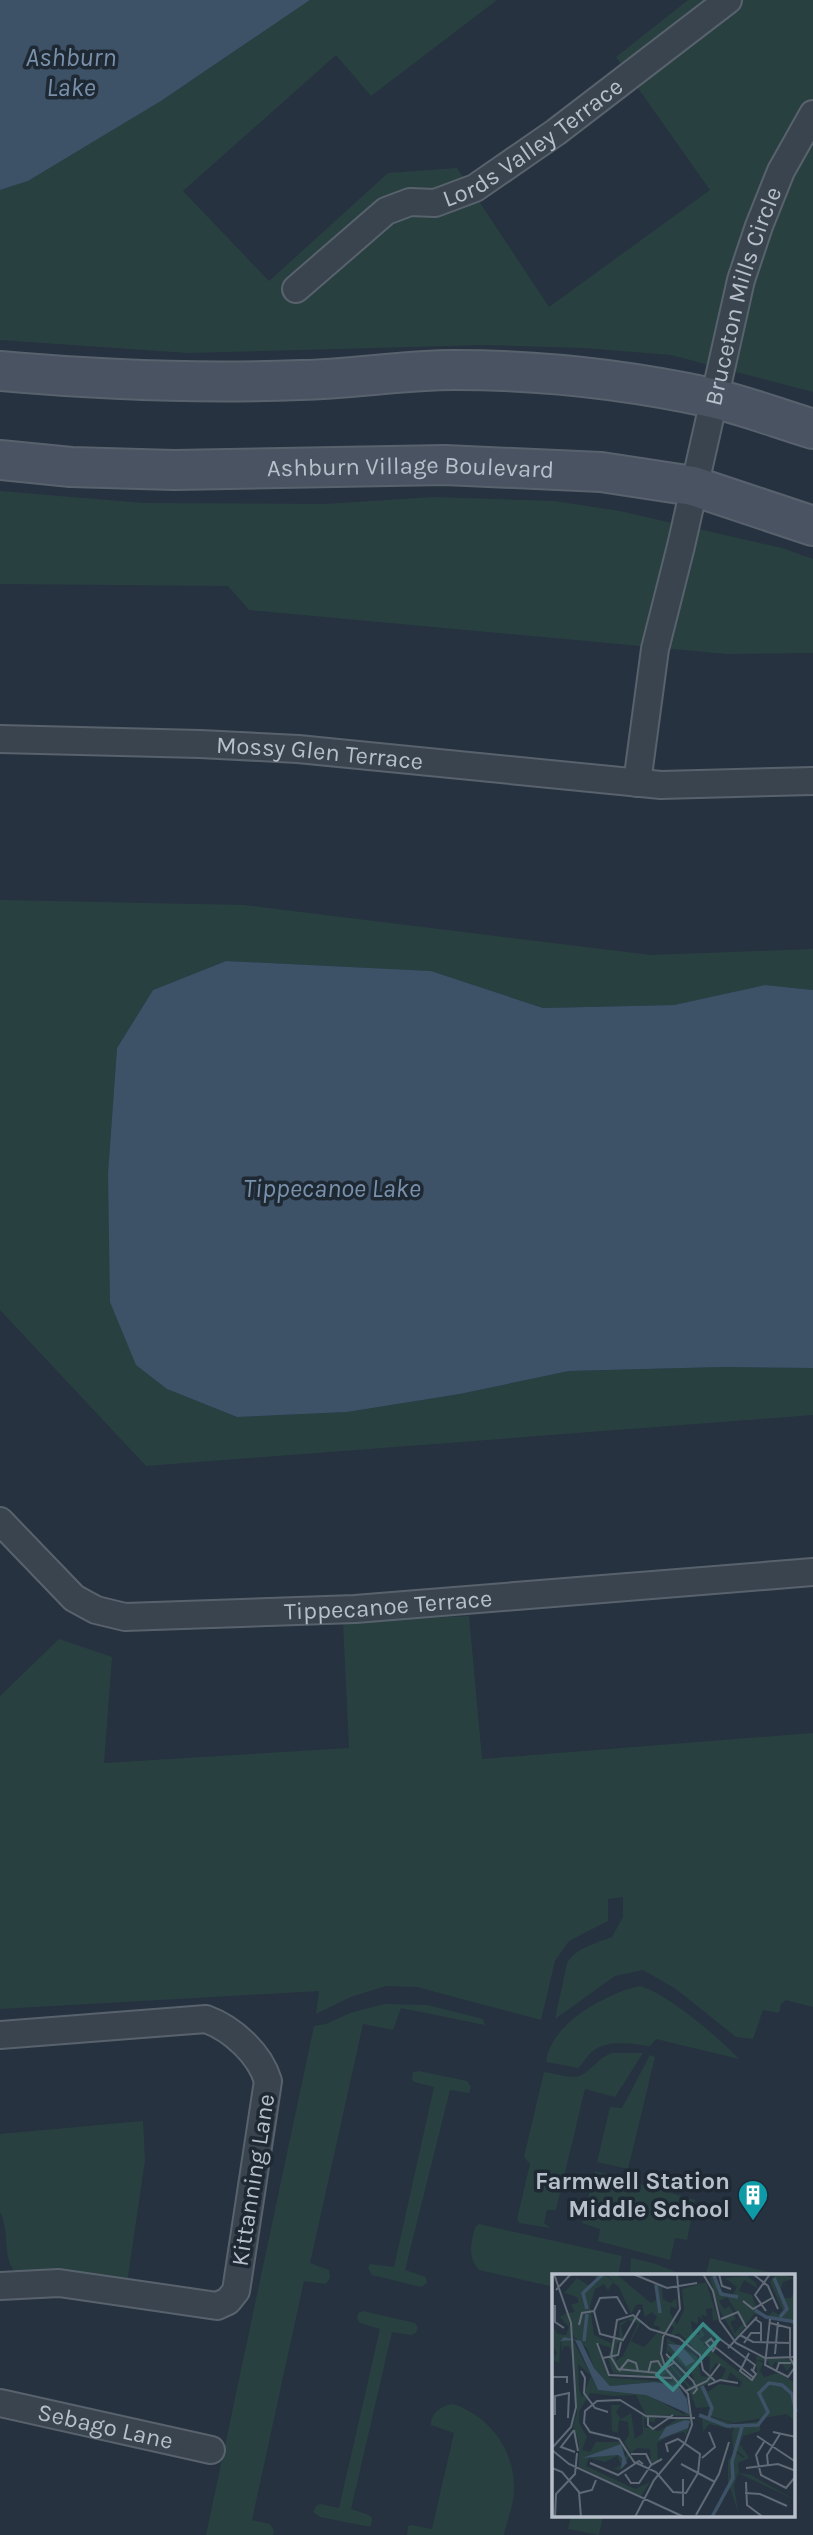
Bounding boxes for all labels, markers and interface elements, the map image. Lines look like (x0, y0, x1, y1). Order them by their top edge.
water label: Ashburn Lake (26, 42, 116, 103)
street label: Lords Valley Terrace (439, 72, 628, 213)
street label: Bruceton Mills Circle (699, 183, 787, 408)
street label: Ashburn Village Boulevard (267, 451, 555, 484)
street label: Mossy Glen Terrace (215, 731, 424, 775)
water label: Tippecanoe Lake (243, 1173, 421, 1204)
street label: Tippecanoe Terrace (283, 1584, 493, 1625)
street label: Kittanning Lane (226, 2092, 280, 2268)
place label: Farmwell Station Middle School (535, 2167, 730, 2223)
building icon: Farmwell Station Middle School (736, 2178, 770, 2222)
inset map (552, 2274, 796, 2518)
street label: Sebago Lane (35, 2398, 176, 2455)

